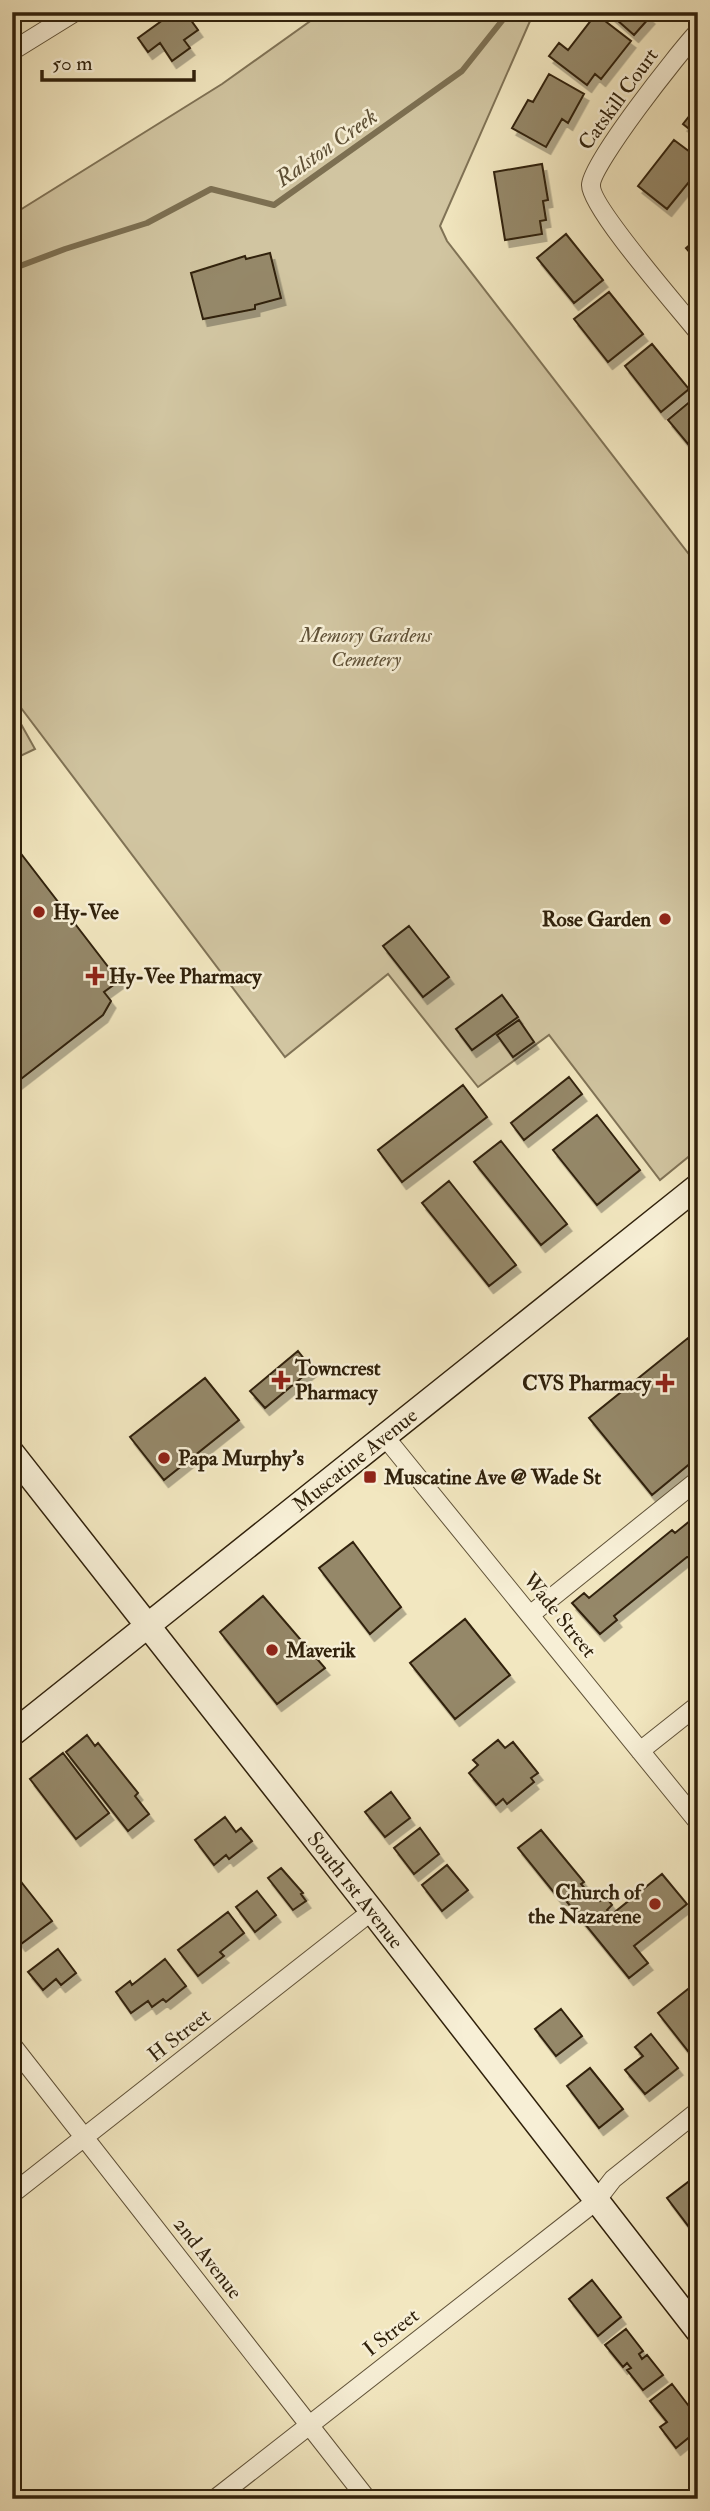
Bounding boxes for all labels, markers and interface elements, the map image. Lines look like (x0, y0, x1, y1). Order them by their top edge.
scale bar (42, 38, 194, 82)
street label: Catskill Court (572, 43, 665, 156)
text: 50 m (52, 50, 93, 77)
water label: Ralston Creek (269, 102, 383, 194)
park label: Memory Gardens Cemetery (298, 622, 433, 673)
place label: Hy-Vee (53, 899, 119, 926)
marker: Hy-Vee (31, 904, 47, 920)
place label: Rose Garden (542, 906, 651, 933)
marker: Rose Garden (657, 911, 673, 927)
place label: Hy-Vee Pharmacy (109, 963, 262, 990)
marker: Hy-Vee Pharmacy (87, 968, 103, 984)
place label: Towncrest Pharmacy (294, 1355, 381, 1406)
place label: CVS Pharmacy (522, 1370, 652, 1397)
marker: Towncrest Pharmacy (273, 1372, 289, 1388)
marker: CVS Pharmacy (657, 1375, 673, 1391)
street label: Muscatine Avenue (287, 1402, 423, 1519)
place label: Papa Murphy's (178, 1445, 304, 1472)
marker: Papa Murphy's (156, 1450, 172, 1466)
place label: Muscatine Ave @ Wade St (383, 1464, 601, 1491)
marker: Muscatine Ave @ Wade St (362, 1469, 378, 1485)
street label: Wade Street (516, 1566, 602, 1664)
place label: Maverik (285, 1637, 357, 1664)
marker: Maverik (264, 1642, 280, 1658)
street label: South 1st Avenue (301, 1826, 410, 1955)
place label: Church of the Nazarene (528, 1879, 644, 1930)
marker: Church of the Nazarene (647, 1896, 663, 1912)
street label: H Street (143, 2002, 216, 2068)
street label: 2nd Avenue (167, 2212, 248, 2305)
street label: I Street (358, 2302, 425, 2363)

